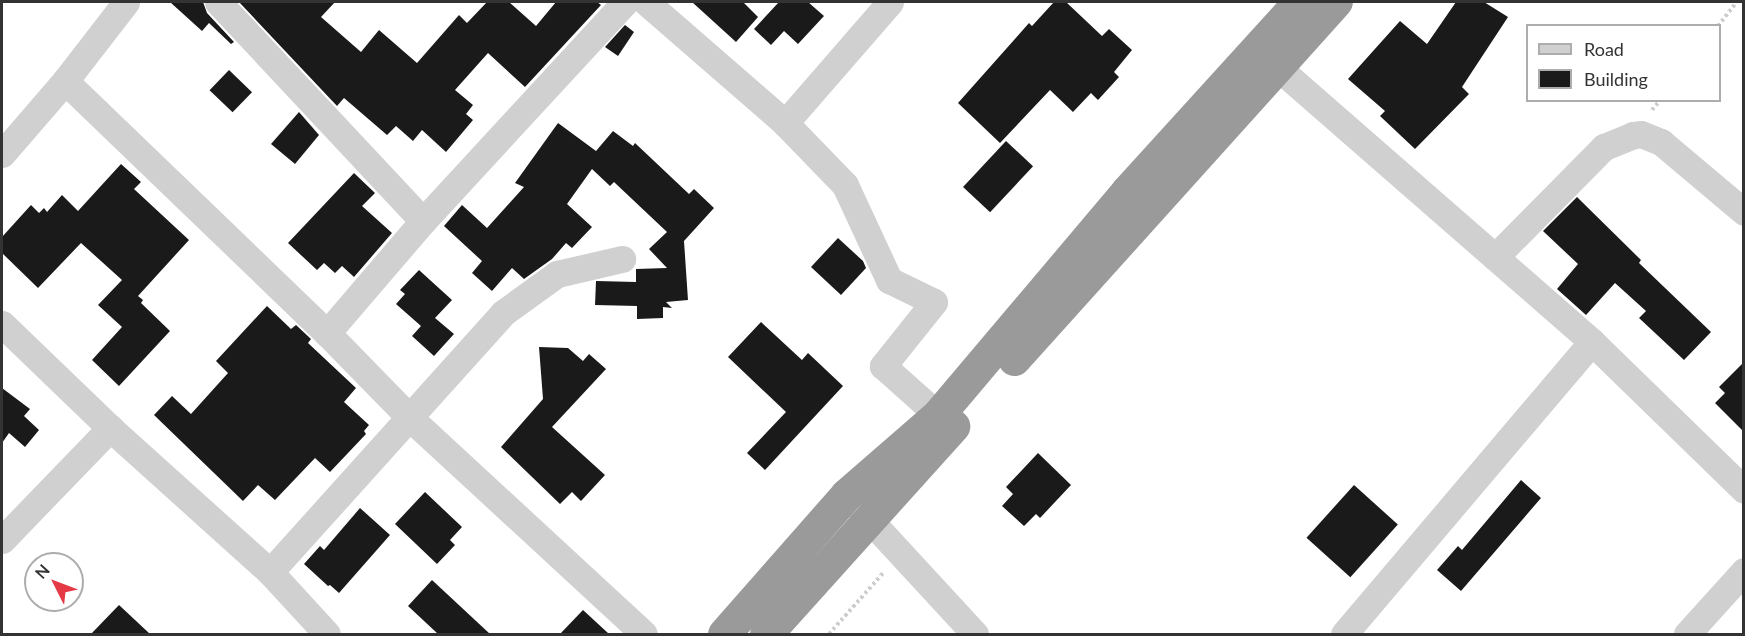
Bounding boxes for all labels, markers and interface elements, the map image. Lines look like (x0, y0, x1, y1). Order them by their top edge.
legend (1526, 24, 1721, 102)
text: Road (1584, 38, 1624, 60)
text: Building (1584, 68, 1648, 90)
north arrow (24, 552, 84, 612)
text: N (31, 560, 53, 582)

